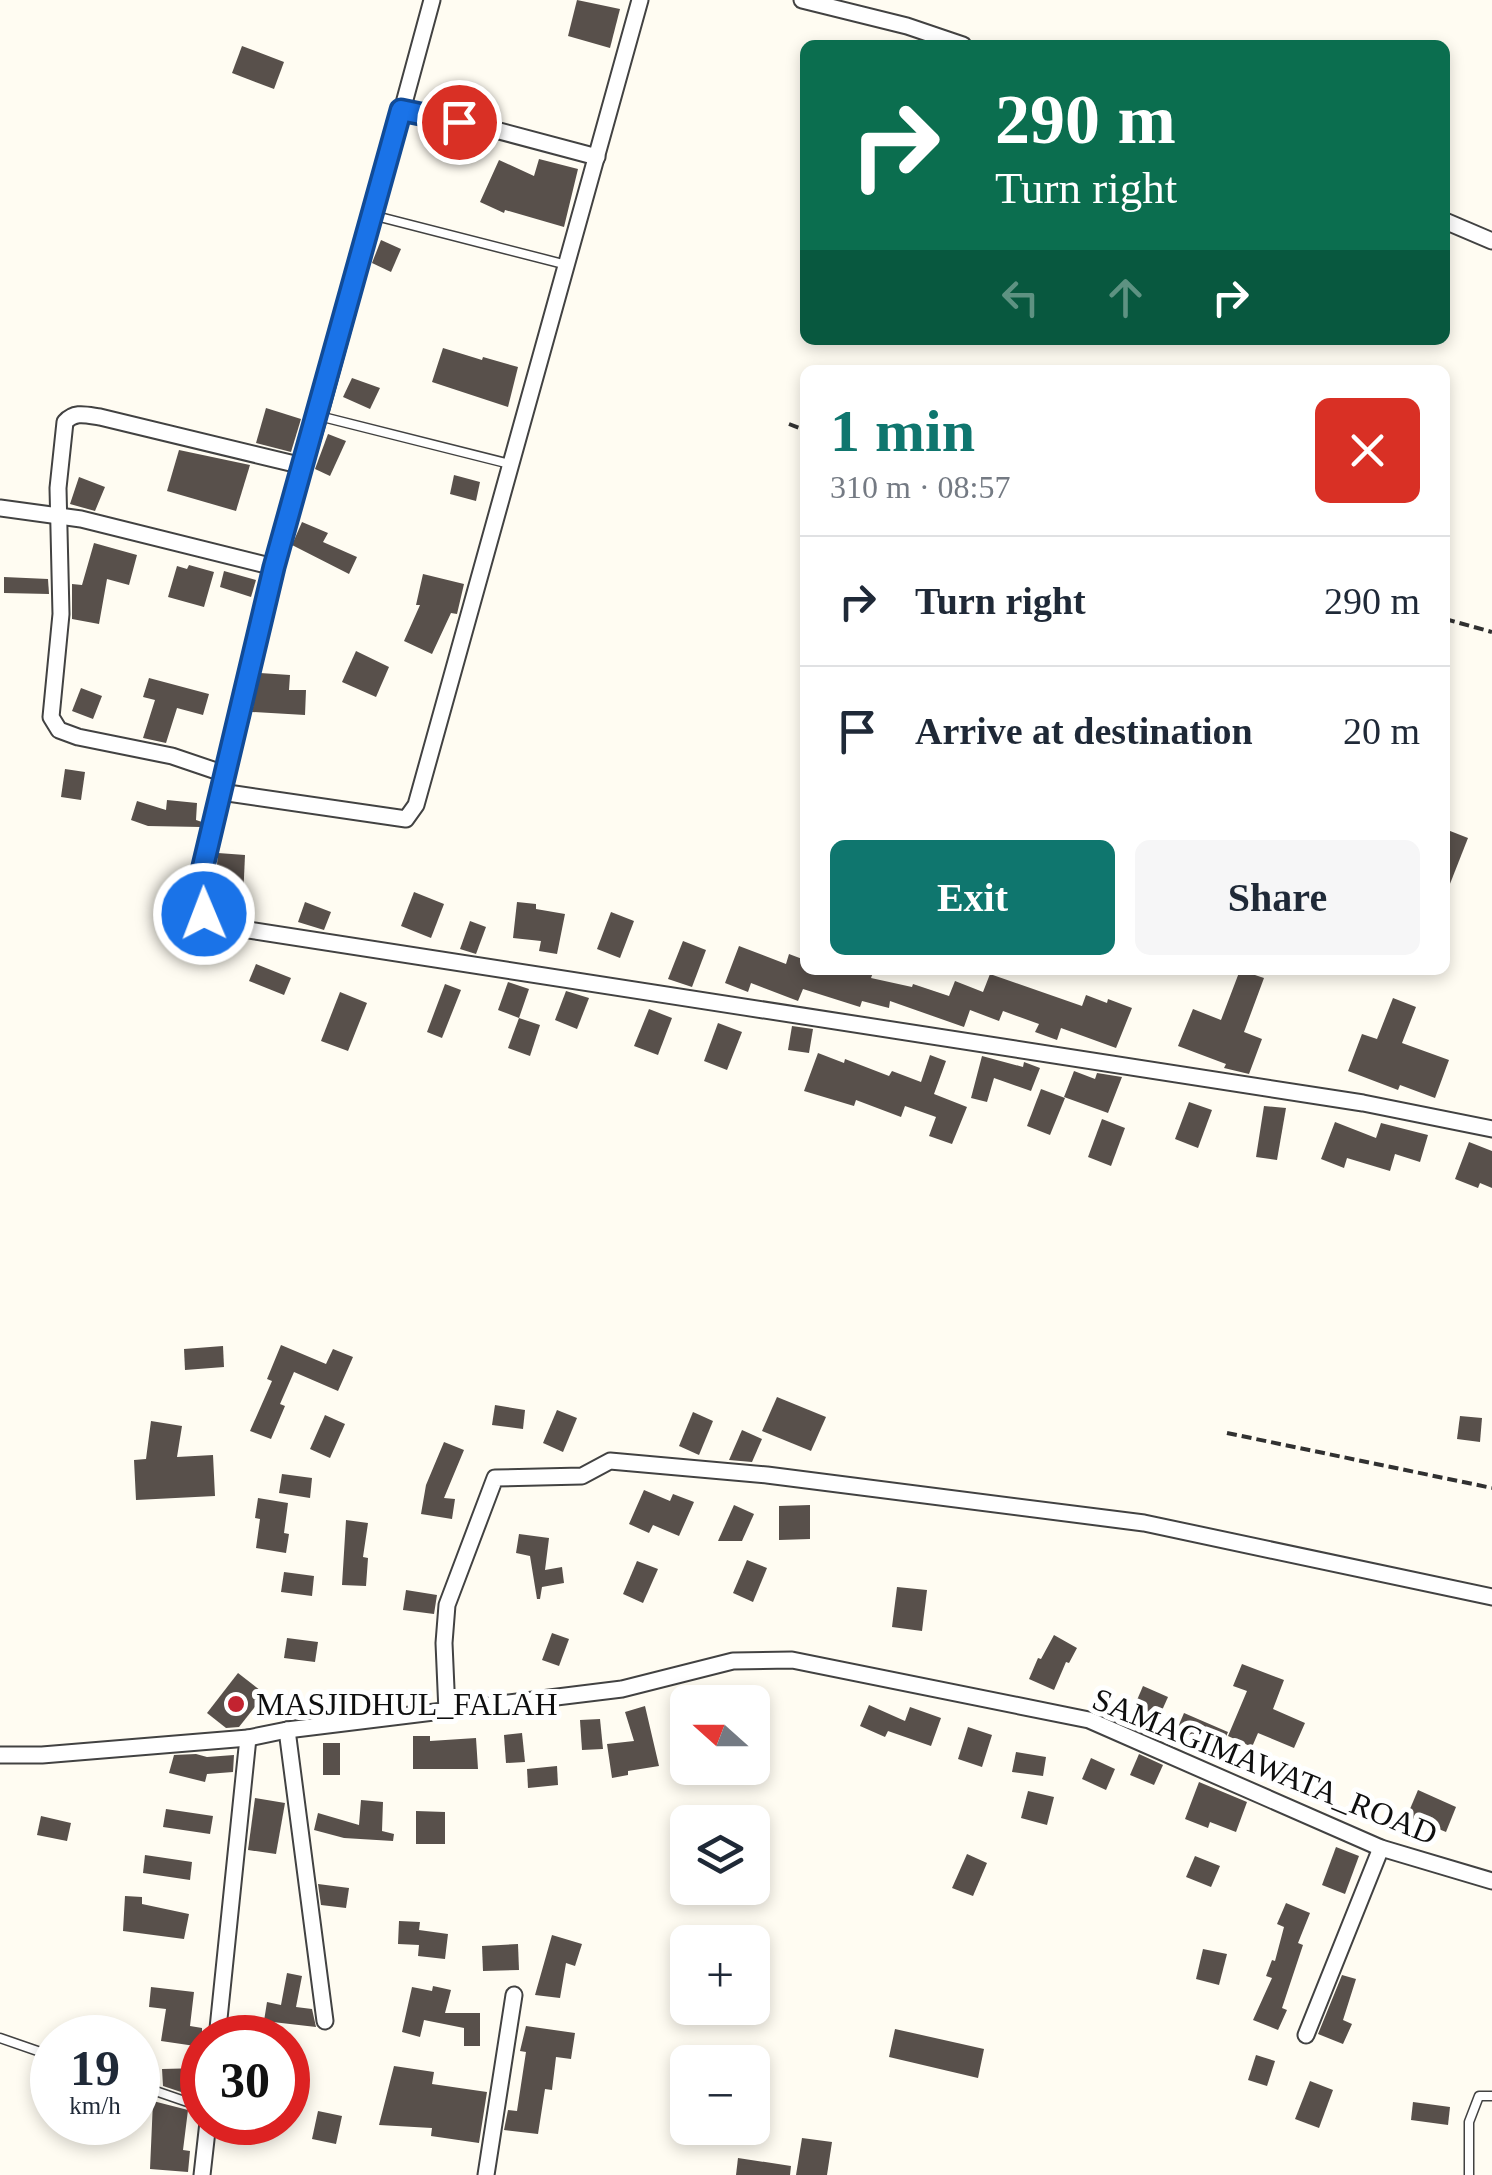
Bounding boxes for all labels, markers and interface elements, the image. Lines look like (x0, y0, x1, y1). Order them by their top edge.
pin (417, 80, 502, 165)
icon: right (830, 80, 960, 210)
text: 290 m (995, 81, 1176, 158)
icon: arrive (432, 95, 487, 150)
text: Turn right (995, 163, 1177, 213)
icon: left (993, 270, 1048, 325)
icon: ahead (1098, 270, 1153, 325)
icon: right (1203, 270, 1258, 325)
text: 1 min (830, 398, 975, 464)
button: close (1315, 398, 1420, 503)
text: 310 m · 08:57 (830, 469, 1010, 505)
icon: right (830, 574, 885, 629)
text: Turn right (915, 580, 1086, 622)
text: 290 m (1324, 580, 1420, 622)
icon: arrive (830, 704, 885, 759)
text: Arrive at destination (915, 710, 1253, 752)
text: 20 m (1343, 710, 1420, 752)
button: Exit (830, 840, 1115, 955)
button: Share (1135, 840, 1420, 955)
position arrow (152, 862, 256, 966)
street label: SAMAGIMAWATA_ROAD (1088, 1680, 1442, 1852)
north arrow (670, 1685, 770, 1785)
map controls (670, 1685, 770, 2145)
place label: MASJIDHUL_FALAH (256, 1686, 558, 1722)
marker: MASJIDHUL_FALAH (225, 1693, 247, 1715)
button: layers (670, 1805, 770, 1905)
button: + (670, 1925, 770, 2025)
speed limit sign: 30 (180, 2015, 310, 2145)
text: 19 (70, 2040, 120, 2096)
button: − (670, 2045, 770, 2145)
text: km/h (69, 2092, 121, 2119)

